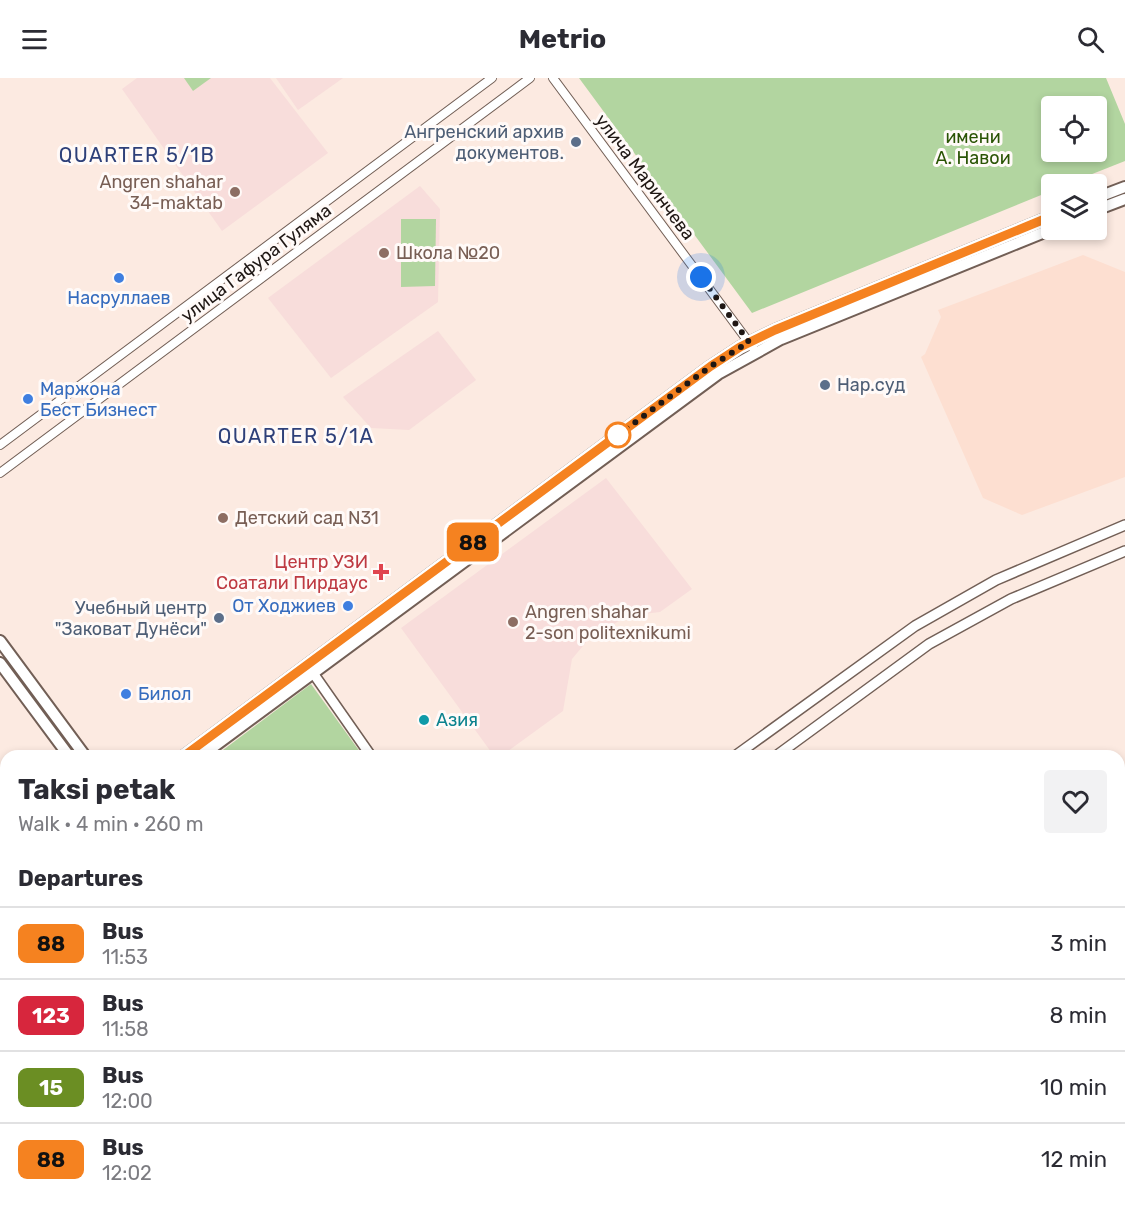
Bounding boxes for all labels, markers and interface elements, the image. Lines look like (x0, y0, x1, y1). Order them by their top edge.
icon: menu (18, 23, 51, 56)
text: Metrio (519, 23, 606, 55)
icon: search (1074, 23, 1107, 56)
map controls (1041, 96, 1107, 240)
button: locate (1041, 96, 1107, 162)
street label: улича Маринчева (591, 110, 699, 244)
place label: Ангренский архив документов. (404, 121, 564, 164)
park label: имени А. Навои (935, 126, 1011, 169)
marker: Ангренский архив документов. (569, 135, 583, 149)
district label: QUARTER 5/1B (59, 143, 215, 167)
place label: Angren shahar 34-maktab (99, 171, 223, 214)
button: layers (1041, 174, 1107, 240)
marker: Angren shahar 34-maktab (228, 185, 242, 199)
street label: улица Гафура Гуляма (176, 199, 336, 327)
place label: Школа №20 (396, 242, 500, 264)
marker: Школа №20 (377, 246, 391, 260)
your location (686, 262, 716, 292)
marker: Насруллаев (112, 271, 126, 285)
place label: Насруллаев (67, 287, 171, 309)
place label: Нар.суд (837, 374, 906, 396)
place label: Маржона Бест Бизнест (40, 378, 157, 421)
marker: Нар.суд (818, 378, 832, 392)
marker: Маржона Бест Бизнест (21, 392, 35, 406)
unlabelled marker (605, 422, 631, 448)
district label: QUARTER 5/1A (218, 424, 374, 448)
place label: Детский сад N31 (235, 507, 379, 529)
marker: Детский сад N31 (216, 511, 230, 525)
line badge: 88 (446, 522, 500, 562)
text: 88 (459, 530, 487, 555)
place label: Центр УЗИ Соатали Пирдаус (216, 551, 368, 594)
marker: Центр УЗИ Соатали Пирдаус (372, 563, 390, 581)
place label: От Ходжиев (232, 595, 336, 617)
place label: Учебный центр "Заковат Дунёси" (55, 597, 207, 640)
marker: От Ходжиев (341, 599, 355, 613)
place label: Angren shahar 2-son politexnikumi (525, 601, 691, 644)
marker: Учебный центр "Заковат Дунёси" (212, 611, 226, 625)
marker: Angren shahar 2-son politexnikumi (506, 615, 520, 629)
place label: Билол (138, 683, 192, 705)
marker: Билол (119, 687, 133, 701)
place label: Азия (436, 709, 478, 731)
marker: Азия (417, 713, 431, 727)
button: heart (1044, 770, 1107, 833)
text: Taksi petak (18, 773, 175, 806)
text: Walk · 4 min · 260 m (18, 812, 204, 836)
text: Departures (18, 865, 143, 892)
text: Bus (102, 918, 144, 945)
text: 3 min (1050, 930, 1107, 957)
text: 88 (37, 931, 65, 956)
text: 11:53 (102, 945, 148, 969)
text: Bus (102, 990, 144, 1017)
text: 8 min (1049, 1002, 1107, 1029)
text: 123 (32, 1003, 70, 1028)
text: 11:58 (102, 1017, 149, 1041)
text: Bus (102, 1062, 144, 1089)
text: 10 min (1040, 1074, 1107, 1101)
text: 15 (39, 1075, 63, 1100)
text: 12:00 (102, 1089, 153, 1113)
text: Bus (102, 1134, 144, 1161)
text: 12 min (1041, 1146, 1107, 1173)
text: 88 (37, 1147, 65, 1172)
text: 12:02 (102, 1161, 152, 1185)

